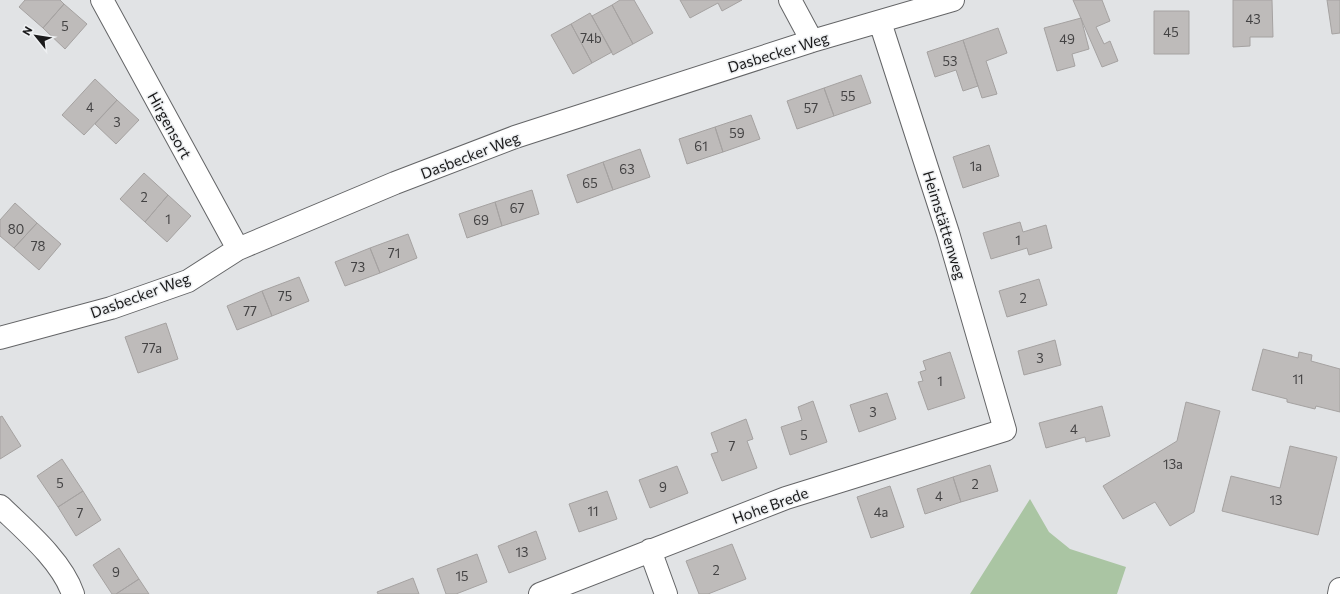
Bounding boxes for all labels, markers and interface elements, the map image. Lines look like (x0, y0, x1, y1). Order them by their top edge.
house number: 43 (1245, 11, 1261, 27)
north arrow (16, 16, 56, 56)
house number: 5 (61, 18, 69, 34)
text: N (19, 24, 35, 38)
house number: 45 (1163, 24, 1179, 40)
street label: Dasbecker Weg (725, 28, 831, 76)
house number: 74b (580, 30, 602, 46)
house number: 49 (1059, 31, 1075, 47)
house number: 53 (943, 53, 957, 69)
street label: Hirgensort (144, 88, 196, 162)
house number: 55 (841, 88, 855, 104)
house number: 4 (86, 99, 94, 115)
house number: 57 (804, 100, 818, 116)
house number: 3 (113, 114, 121, 130)
house number: 59 (729, 125, 745, 141)
street label: Dasbecker Weg (418, 128, 522, 182)
house number: 61 (694, 138, 708, 154)
house number: 1a (970, 158, 982, 174)
house number: 63 (619, 161, 635, 177)
street label: Heimstättenweg (920, 168, 970, 282)
house number: 65 (582, 175, 598, 191)
house number: 2 (140, 189, 148, 205)
house number: 67 (510, 200, 524, 216)
house number: 1 (165, 211, 171, 227)
house number: 69 (473, 212, 489, 228)
house number: 80 (8, 221, 24, 237)
house number: 1 (1015, 232, 1021, 248)
house number: 78 (31, 238, 45, 254)
house number: 71 (388, 245, 400, 261)
house number: 73 (351, 259, 365, 275)
street label: Dasbecker Weg (88, 269, 192, 321)
house number: 75 (278, 288, 292, 304)
house number: 2 (1019, 290, 1027, 306)
house number: 77 (243, 303, 257, 319)
house number: 77a (142, 340, 162, 356)
house number: 3 (1036, 350, 1044, 366)
house number: 11 (1292, 371, 1304, 387)
house number: 1 (937, 373, 943, 389)
house number: 3 (869, 404, 877, 420)
house number: 4 (1070, 421, 1078, 437)
house number: 5 (800, 427, 808, 443)
house number: 7 (729, 438, 736, 454)
house number: 13a (1163, 456, 1183, 472)
house number: 5 (56, 475, 64, 491)
house number: 2 (971, 476, 979, 492)
house number: 9 (659, 479, 667, 495)
street label: Hohe Brede (730, 483, 811, 527)
house number: 4 (935, 488, 943, 504)
house number: 13 (1270, 492, 1282, 508)
house number: 11 (587, 503, 599, 519)
house number: 4a (874, 504, 888, 520)
house number: 7 (77, 505, 84, 521)
house number: 13 (516, 544, 528, 560)
house number: 2 (712, 562, 720, 578)
house number: 9 (112, 564, 120, 580)
house number: 15 (455, 568, 469, 584)

